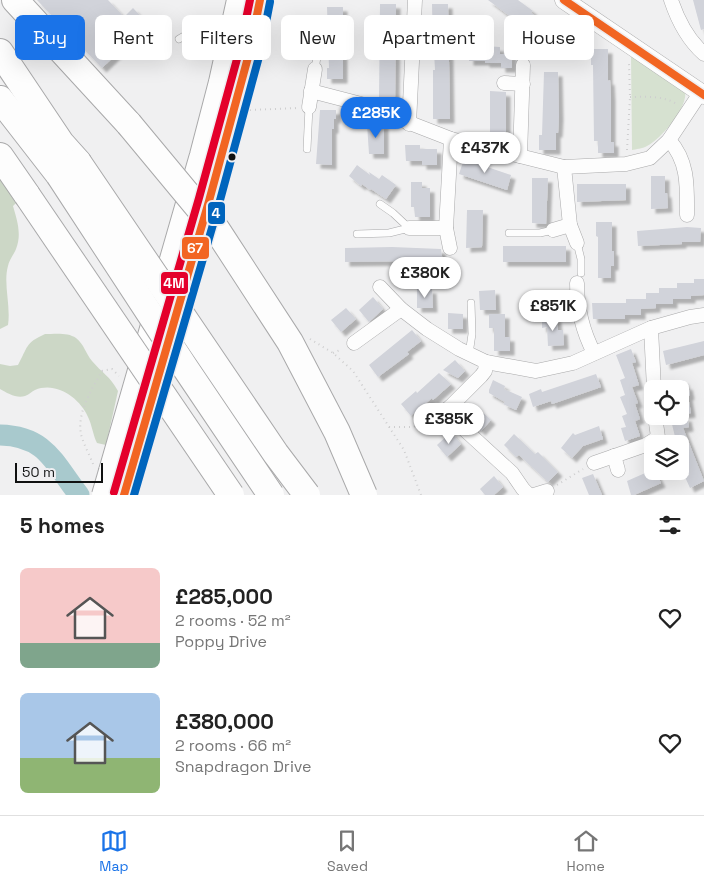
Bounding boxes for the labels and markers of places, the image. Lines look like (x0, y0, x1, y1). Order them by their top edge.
pin: £285K (341, 96, 411, 139)
pin: £437K (450, 132, 520, 174)
unlabelled marker (227, 152, 237, 162)
pin: £380K (390, 256, 460, 299)
pin: £851K (518, 290, 588, 332)
pin: £385K (414, 402, 484, 445)

